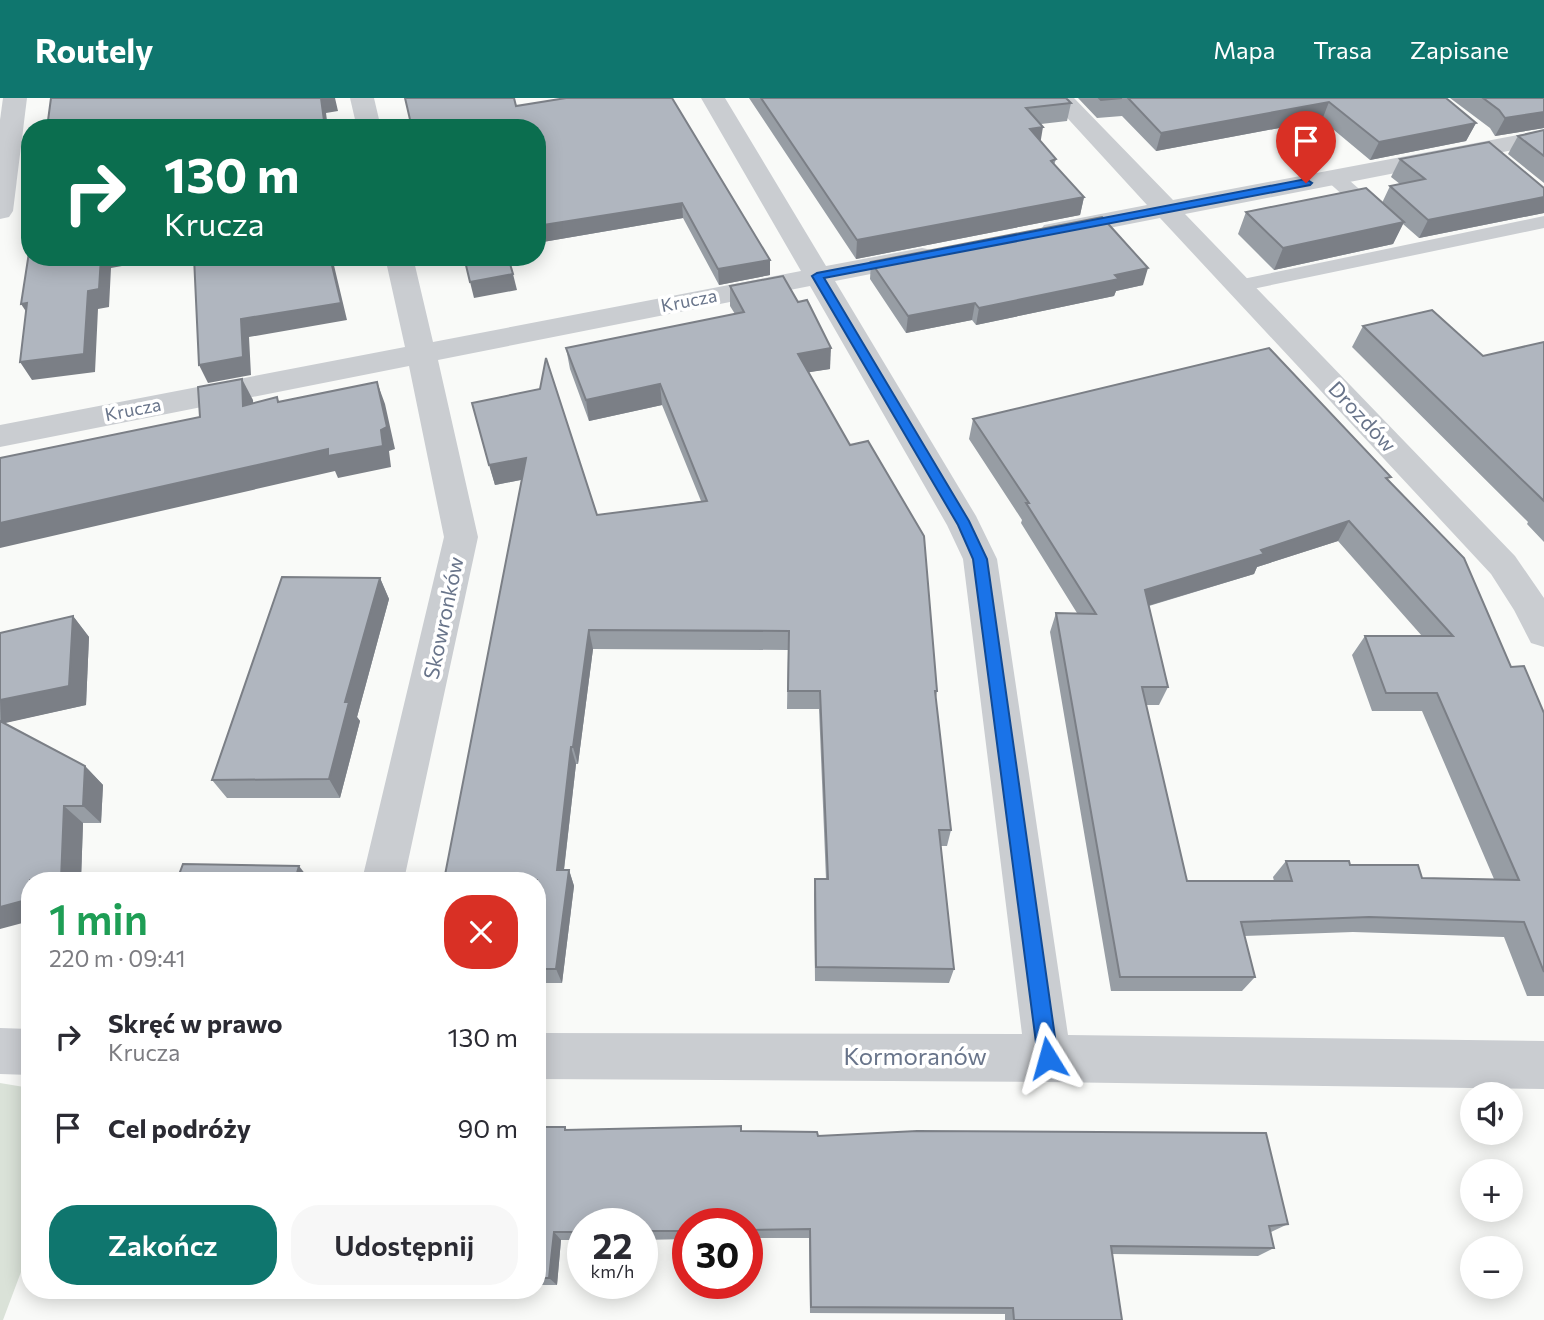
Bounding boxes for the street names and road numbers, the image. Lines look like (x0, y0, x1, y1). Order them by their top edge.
street label: Krucza (659, 284, 719, 316)
street label: Drozdów (1324, 375, 1402, 457)
street label: Krucza (103, 393, 163, 425)
street label: Skowronków (417, 554, 468, 681)
street label: Kormoranów (843, 1041, 987, 1070)

